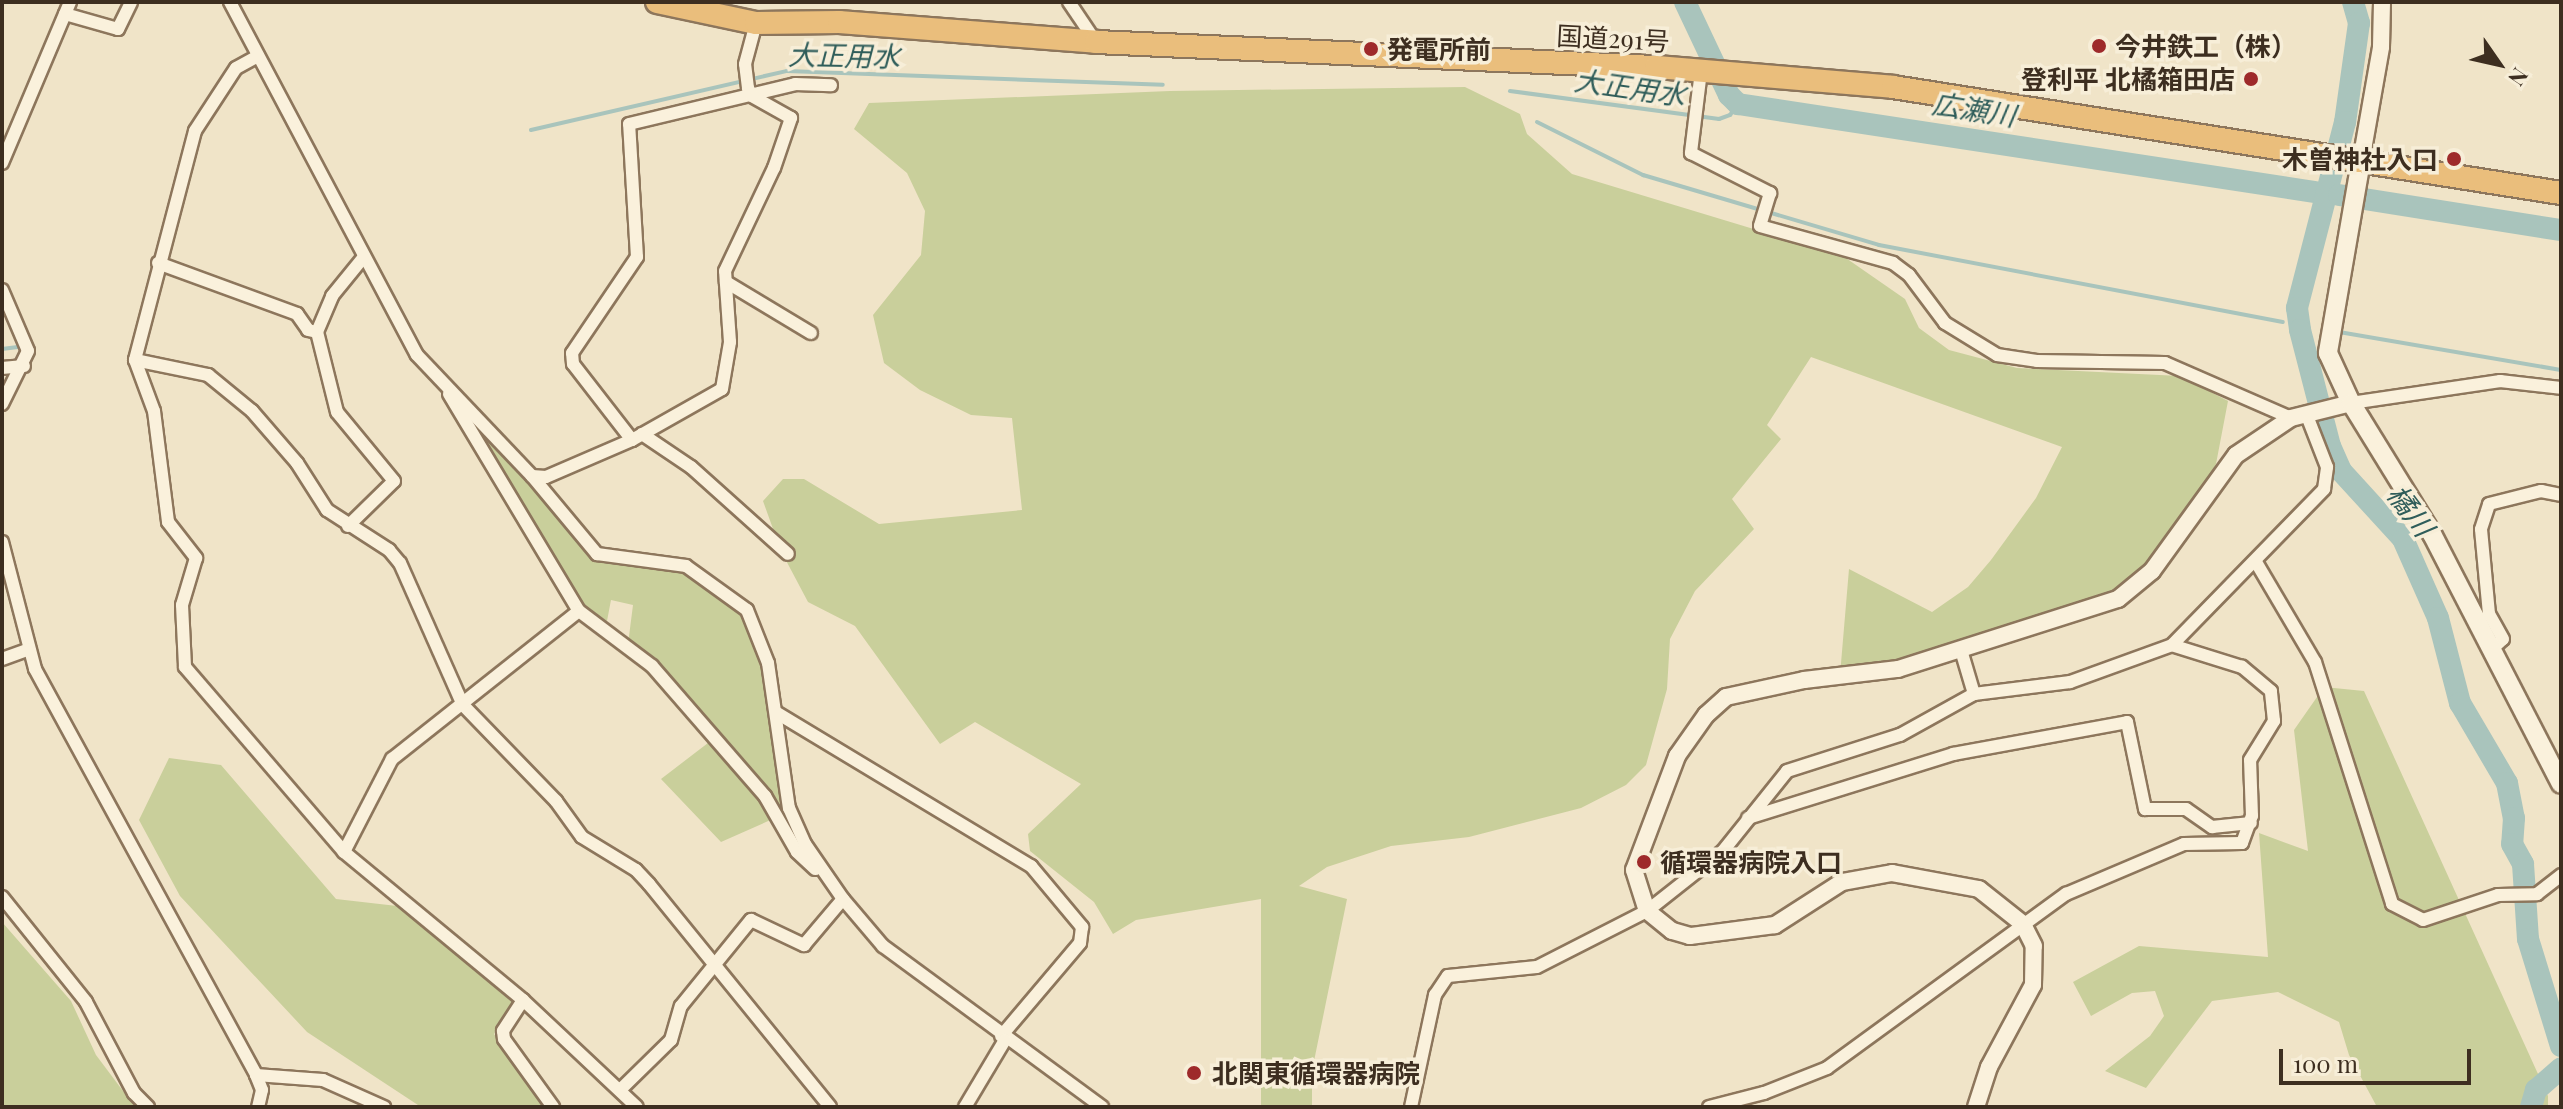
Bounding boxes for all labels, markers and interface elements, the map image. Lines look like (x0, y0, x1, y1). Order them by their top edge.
street label: 国道291号 (1556, 19, 1670, 57)
north arrow (2459, 24, 2539, 104)
place label: 今井鉄工（株） (2115, 30, 2297, 62)
place label: 発電所前 (1387, 33, 1491, 65)
water label: 大正用水 (788, 37, 900, 73)
marker: 今井鉄工（株） (2090, 37, 2108, 55)
marker: 発電所前 (1362, 40, 1380, 58)
text: N (2502, 62, 2536, 92)
water label: 大正用水 (1572, 63, 1688, 111)
place label: 登利平 北橘箱田店 (2021, 63, 2235, 95)
marker: 登利平 北橘箱田店 (2242, 70, 2260, 88)
water label: 広瀬川 (1930, 86, 2018, 132)
place label: 木曽神社入口 (2282, 143, 2438, 175)
marker: 木曽神社入口 (2445, 150, 2463, 168)
water label: 橘川 (2381, 478, 2441, 542)
place label: 循環器病院入口 (1660, 846, 1842, 878)
marker: 循環器病院入口 (1635, 853, 1653, 871)
scale bar (2283, 1033, 2475, 1083)
text: 100 m (2293, 1047, 2358, 1079)
place label: 北関東循環器病院 (1212, 1057, 1420, 1089)
marker: 北関東循環器病院 (1183, 1062, 1205, 1084)

